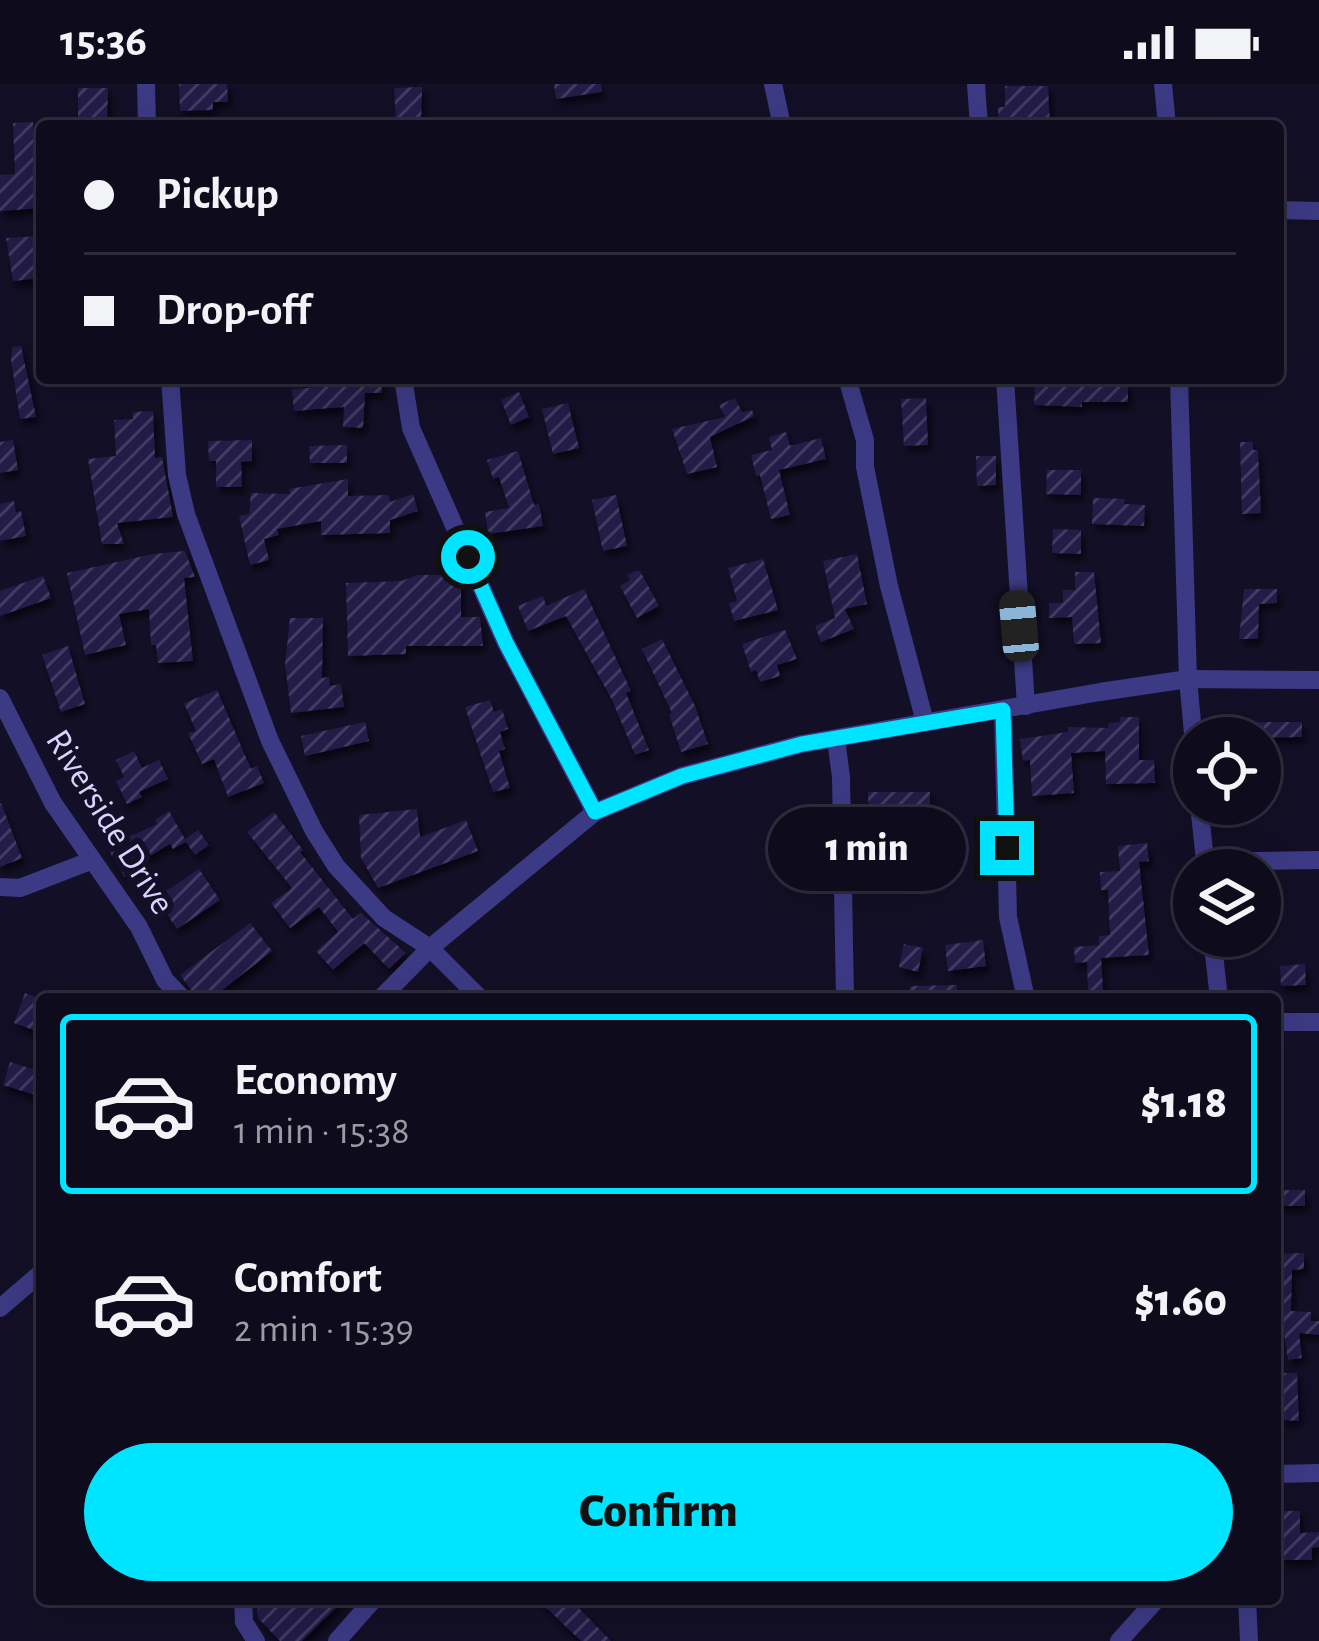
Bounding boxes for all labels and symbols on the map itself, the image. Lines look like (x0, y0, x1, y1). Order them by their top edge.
route start (441, 530, 495, 584)
car (998, 589, 1040, 663)
street label: Riverside Drive (39, 724, 181, 920)
callout: 1 min (767, 806, 965, 890)
route end (980, 821, 1034, 875)

